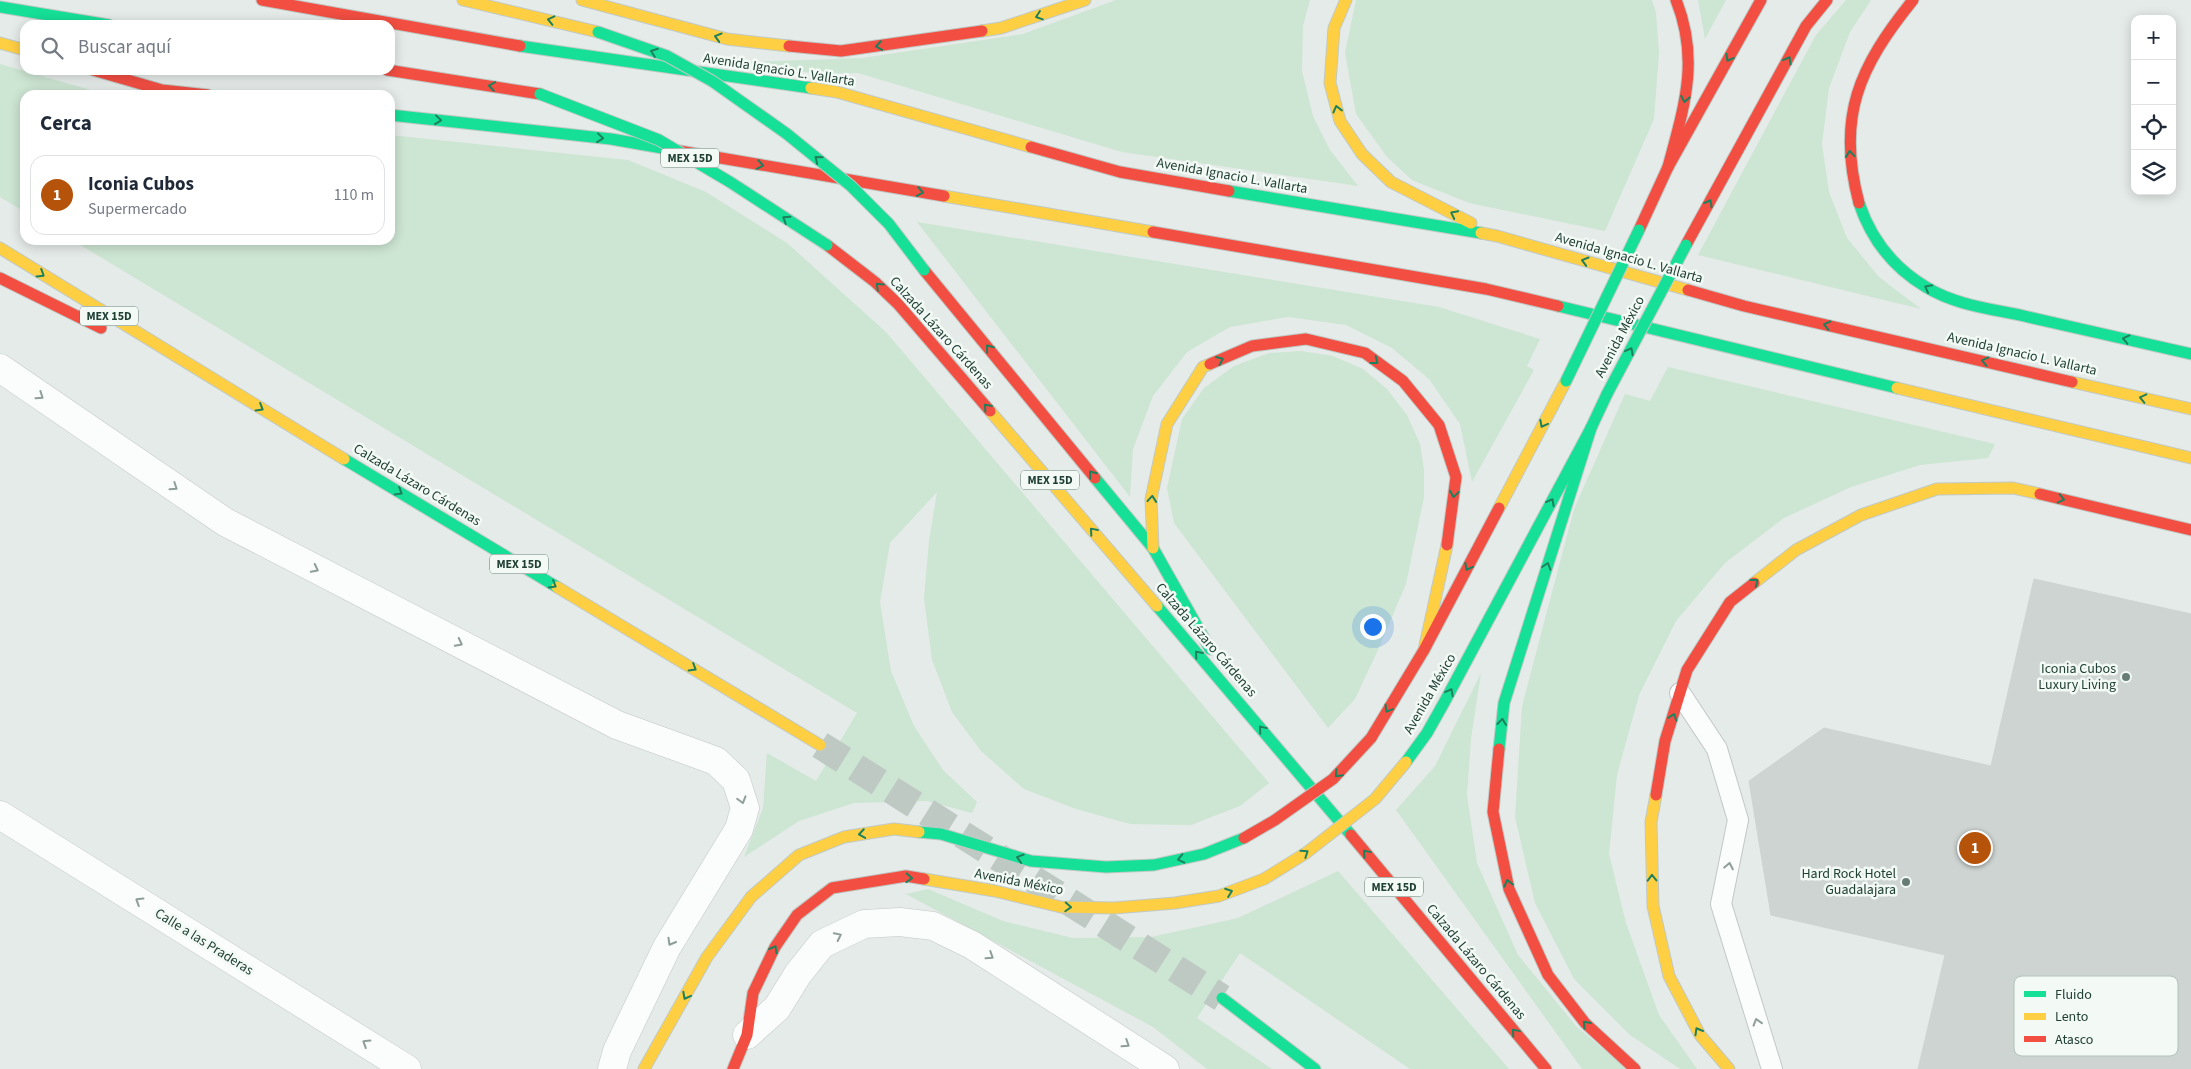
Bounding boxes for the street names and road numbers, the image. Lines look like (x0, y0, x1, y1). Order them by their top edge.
street label: Avenida Ignacio L. Vallarta (702, 48, 856, 92)
road number: MEX 15D (661, 148, 719, 168)
street label: Avenida Ignacio L. Vallarta (1155, 153, 1309, 199)
street label: Avenida Ignacio L. Vallarta (1553, 227, 1705, 289)
street label: Calzada Lázaro Cárdenas (885, 272, 997, 394)
street label: Avenida México (1590, 293, 1650, 381)
road number: MEX 15D (80, 306, 138, 326)
street label: Avenida Ignacio L. Vallarta (1945, 327, 2099, 381)
street label: Calzada Lázaro Cárdenas (349, 439, 485, 531)
road number: MEX 15D (1021, 470, 1079, 490)
road number: MEX 15D (490, 554, 548, 574)
street label: Calzada Lázaro Cárdenas (1151, 578, 1261, 702)
street label: Avenida México (1399, 650, 1461, 738)
street label: Avenida México (973, 864, 1065, 900)
road number: MEX 15D (1365, 878, 1423, 896)
street label: Calzada Lázaro Cárdenas (1422, 900, 1531, 1024)
street label: Calle a las Praderas (151, 904, 257, 980)

